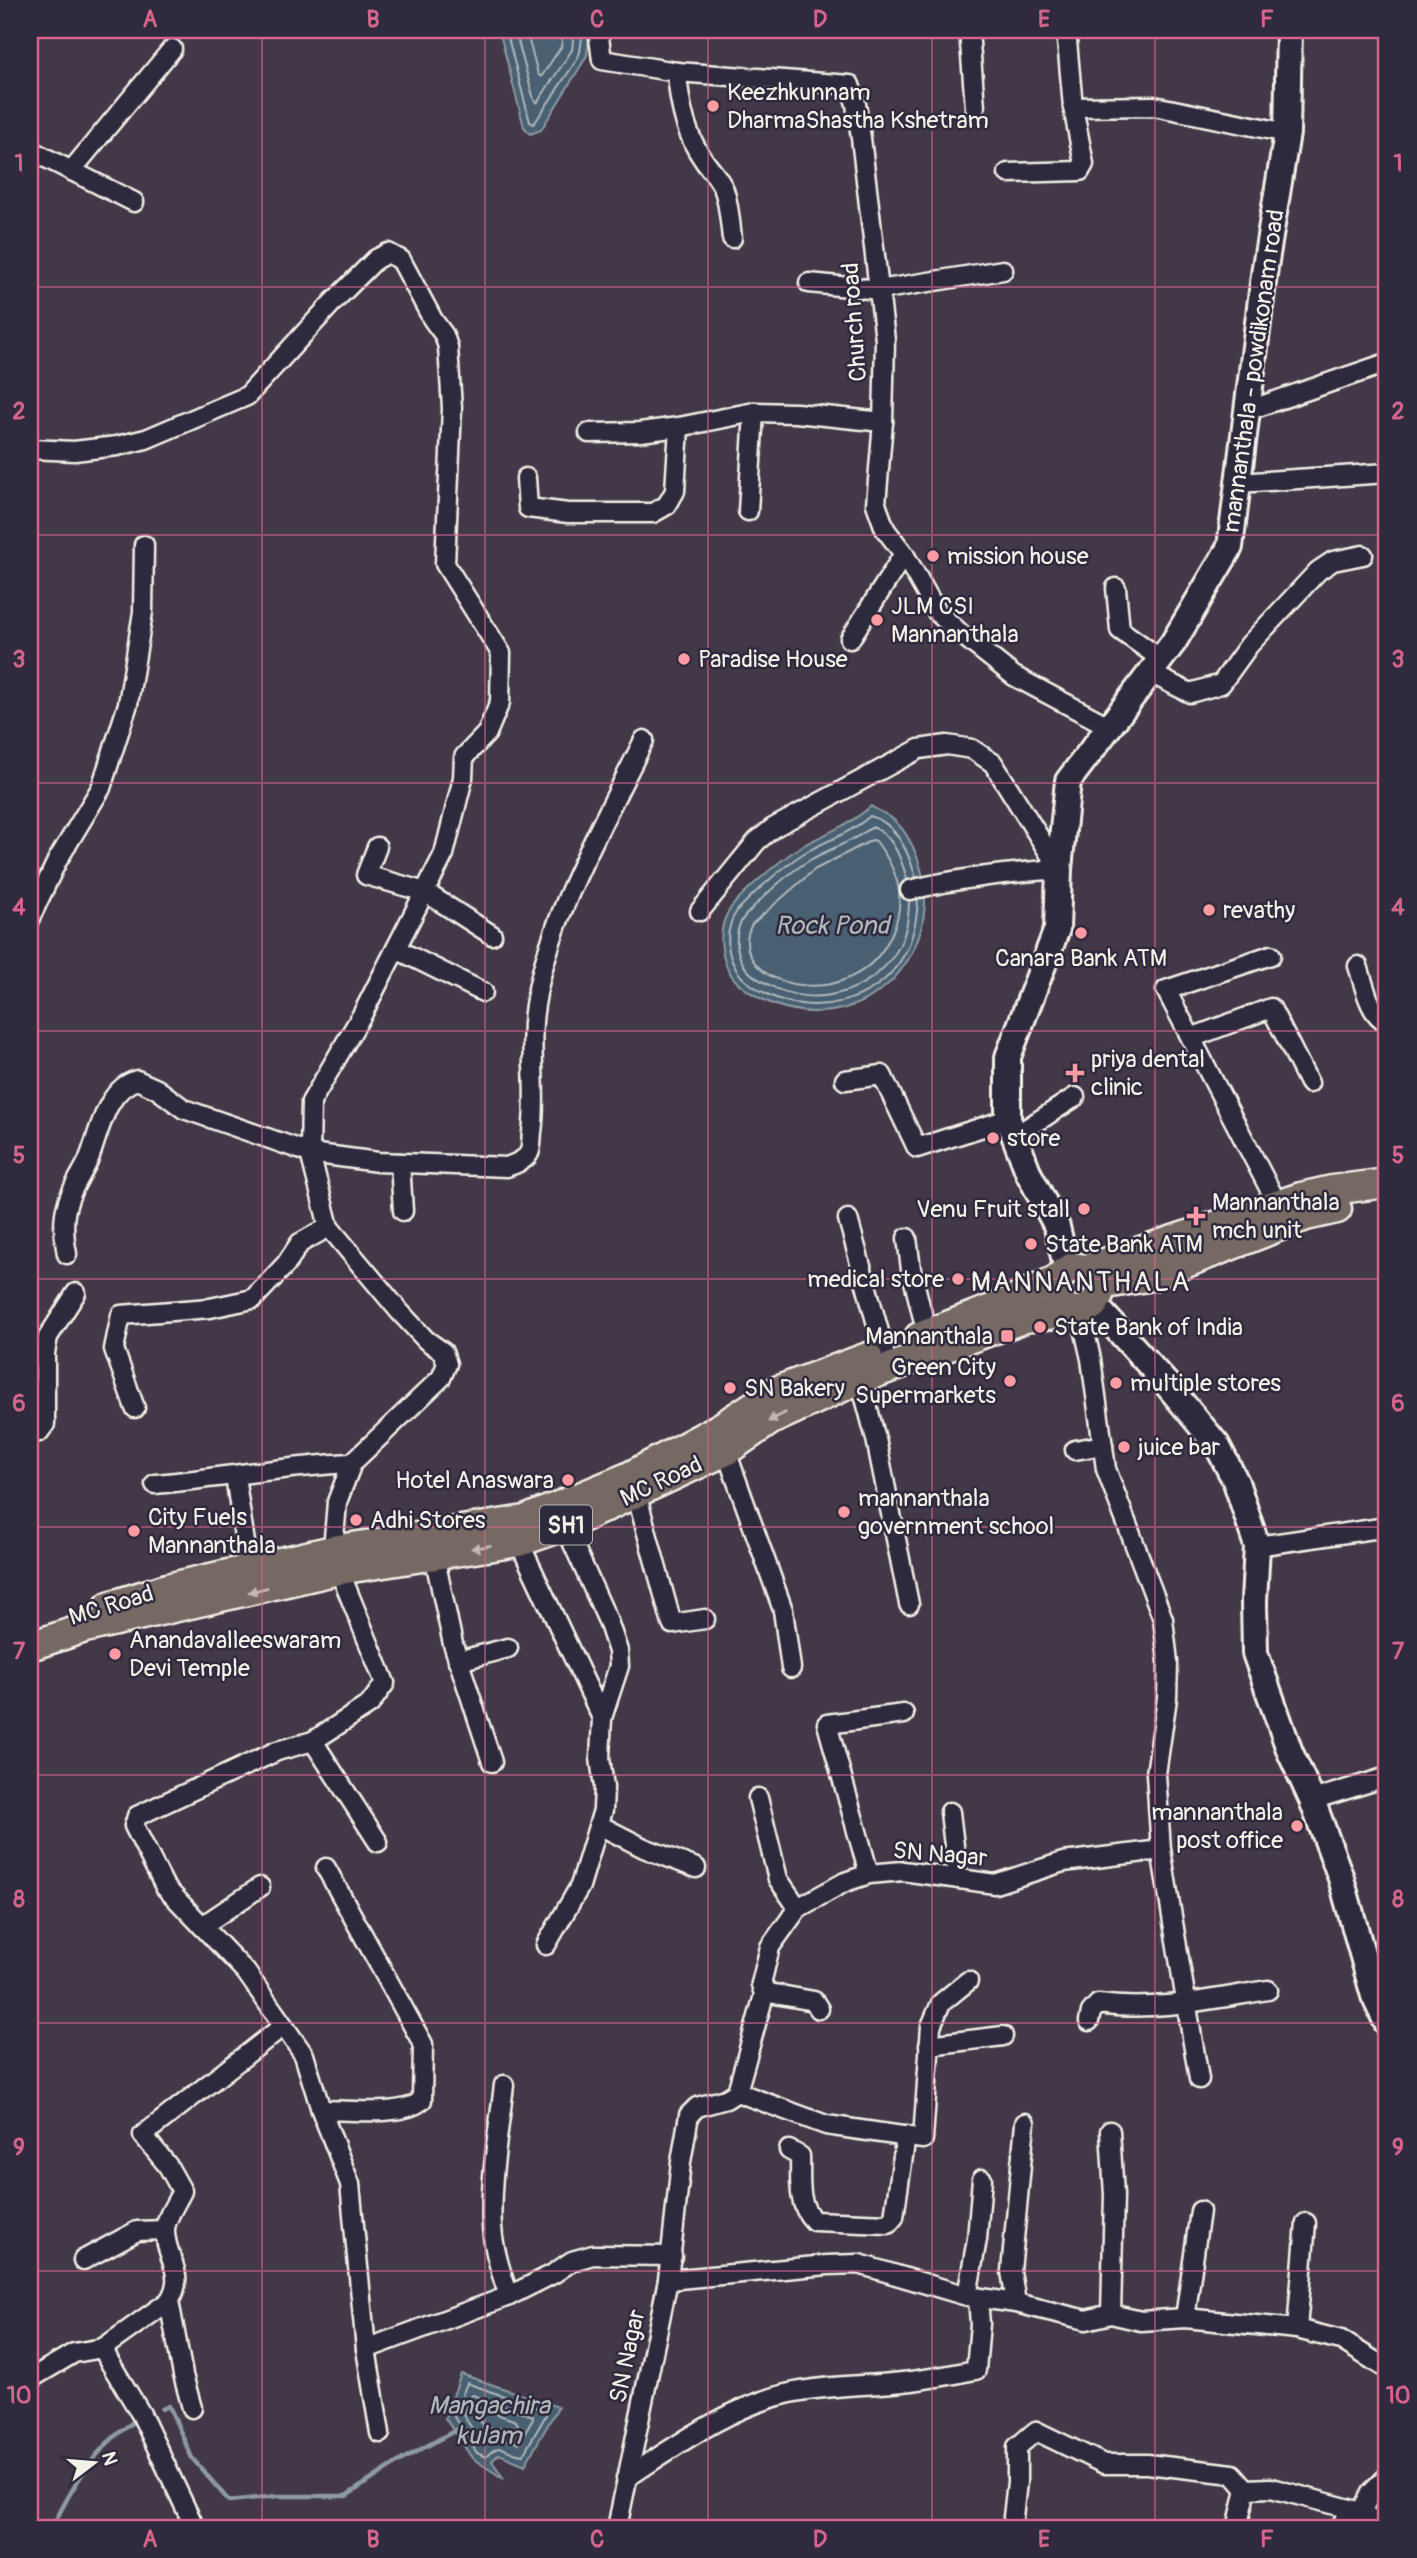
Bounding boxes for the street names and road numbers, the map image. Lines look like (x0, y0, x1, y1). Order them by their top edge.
street label: mannanthala - powdikonam road (1216, 207, 1291, 535)
street label: Church road (836, 261, 873, 382)
street label: MC Road (616, 1450, 707, 1513)
road number: SH1 (540, 1506, 592, 1544)
street label: MC Road (65, 1579, 157, 1632)
street label: SN Nagar (892, 1836, 989, 1873)
street label: SN Nagar (603, 2306, 652, 2405)

